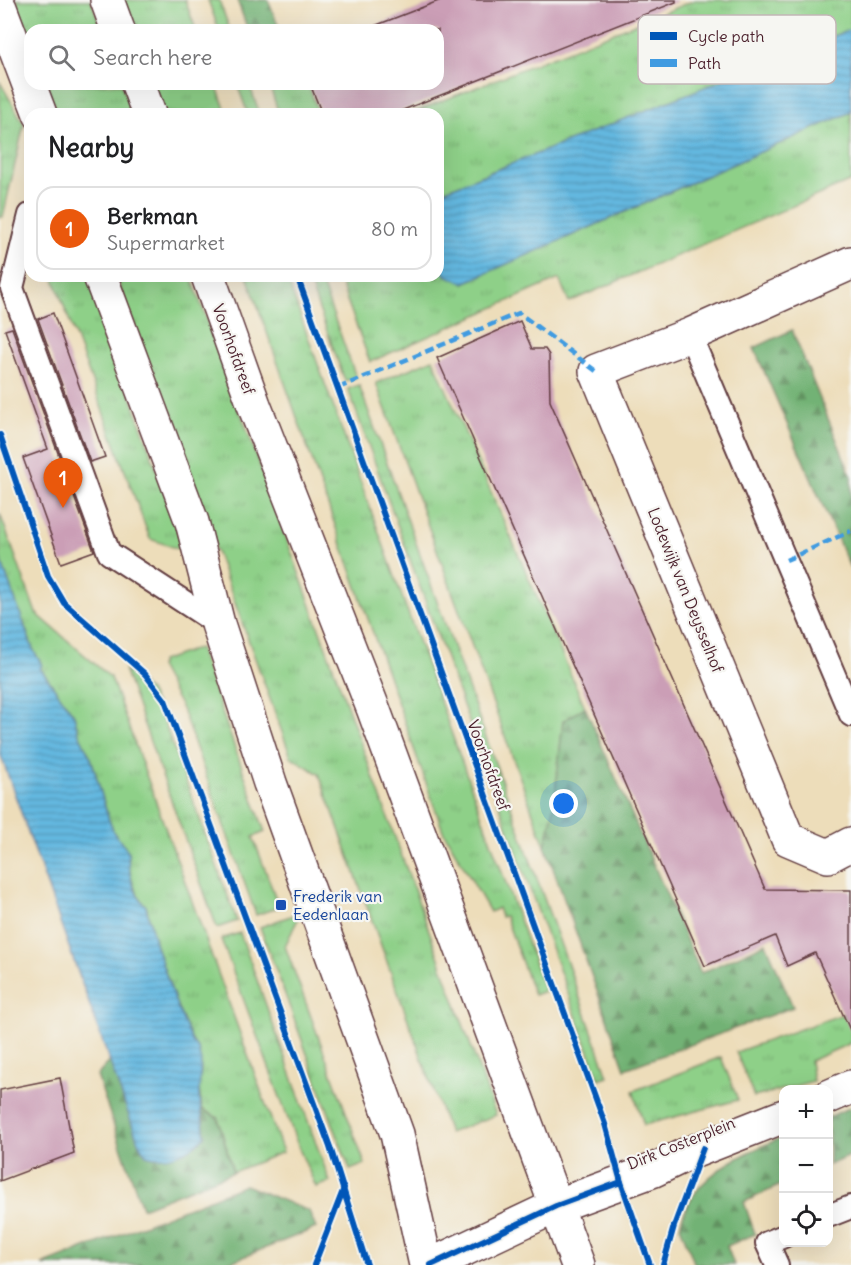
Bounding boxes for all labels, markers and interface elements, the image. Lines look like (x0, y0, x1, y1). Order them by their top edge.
legend (638, 15, 836, 84)
search box (24, 24, 444, 90)
text: Cycle path (688, 26, 764, 46)
icon: search (45, 41, 78, 74)
text: Search here (93, 43, 212, 71)
text: Path (688, 53, 721, 73)
text: Nearby (48, 131, 134, 164)
text: Berkman (107, 202, 198, 230)
text: 1 (66, 216, 73, 241)
text: 80 m (371, 216, 418, 241)
text: Supermarket (107, 230, 225, 255)
street label: Voorhofdreef (208, 301, 260, 398)
pin: 1 (44, 458, 82, 508)
street label: Lodewijk van Deysselhof (644, 505, 729, 676)
street label: Voorhofdreef (463, 717, 515, 814)
your location (549, 789, 578, 818)
place label: Frederik van Eedenlaan (293, 886, 382, 924)
marker: Frederik van Eedenlaan (274, 898, 288, 912)
map controls (779, 1085, 833, 1247)
button: + (779, 1085, 833, 1139)
street label: Dirk Costerplein (624, 1112, 738, 1174)
button: − (779, 1139, 833, 1193)
button: locate (779, 1193, 833, 1247)

